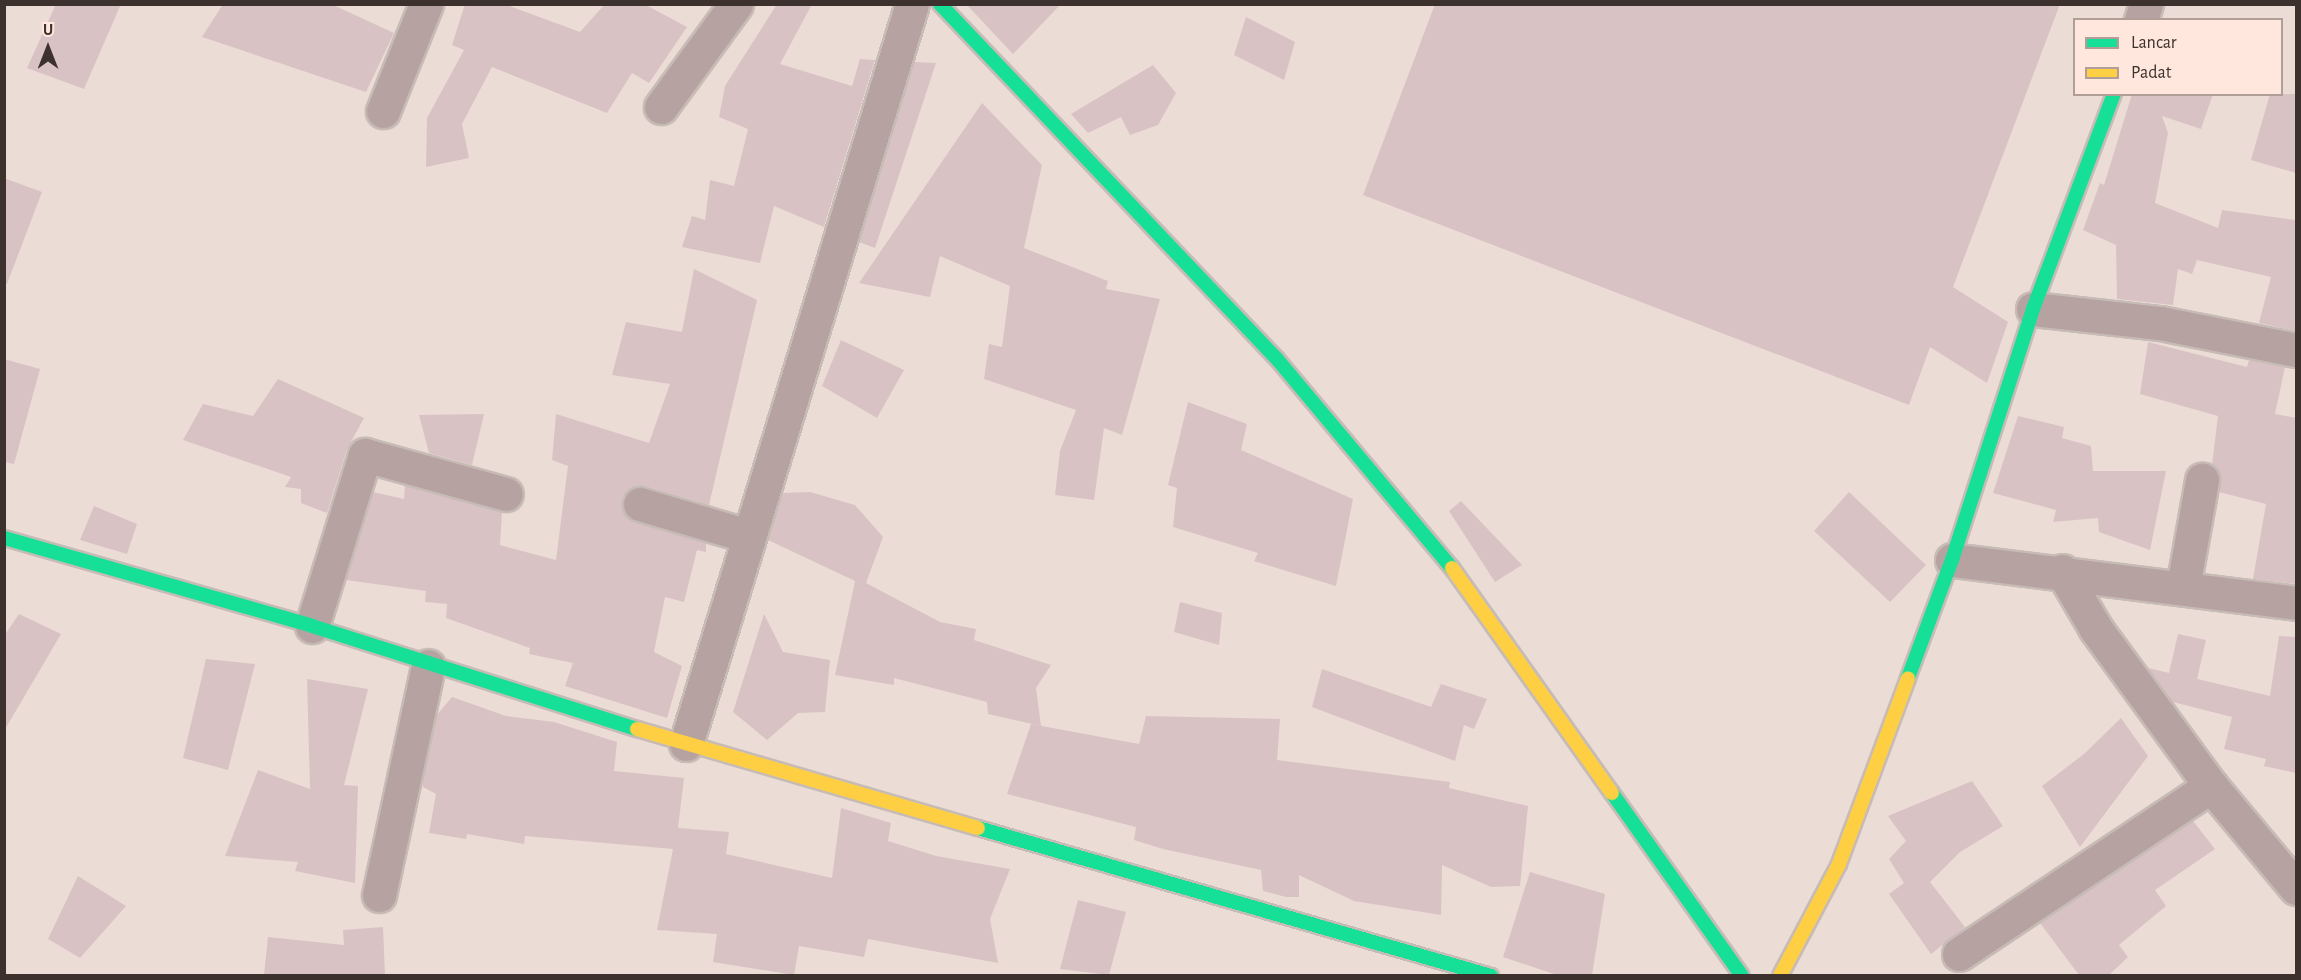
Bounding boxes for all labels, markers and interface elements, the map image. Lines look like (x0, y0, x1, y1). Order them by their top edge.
north arrow (18, 18, 78, 78)
legend (2073, 18, 2283, 96)
text: U (43, 22, 53, 38)
text: Lancar (2131, 34, 2177, 52)
text: Padat (2131, 64, 2172, 82)

